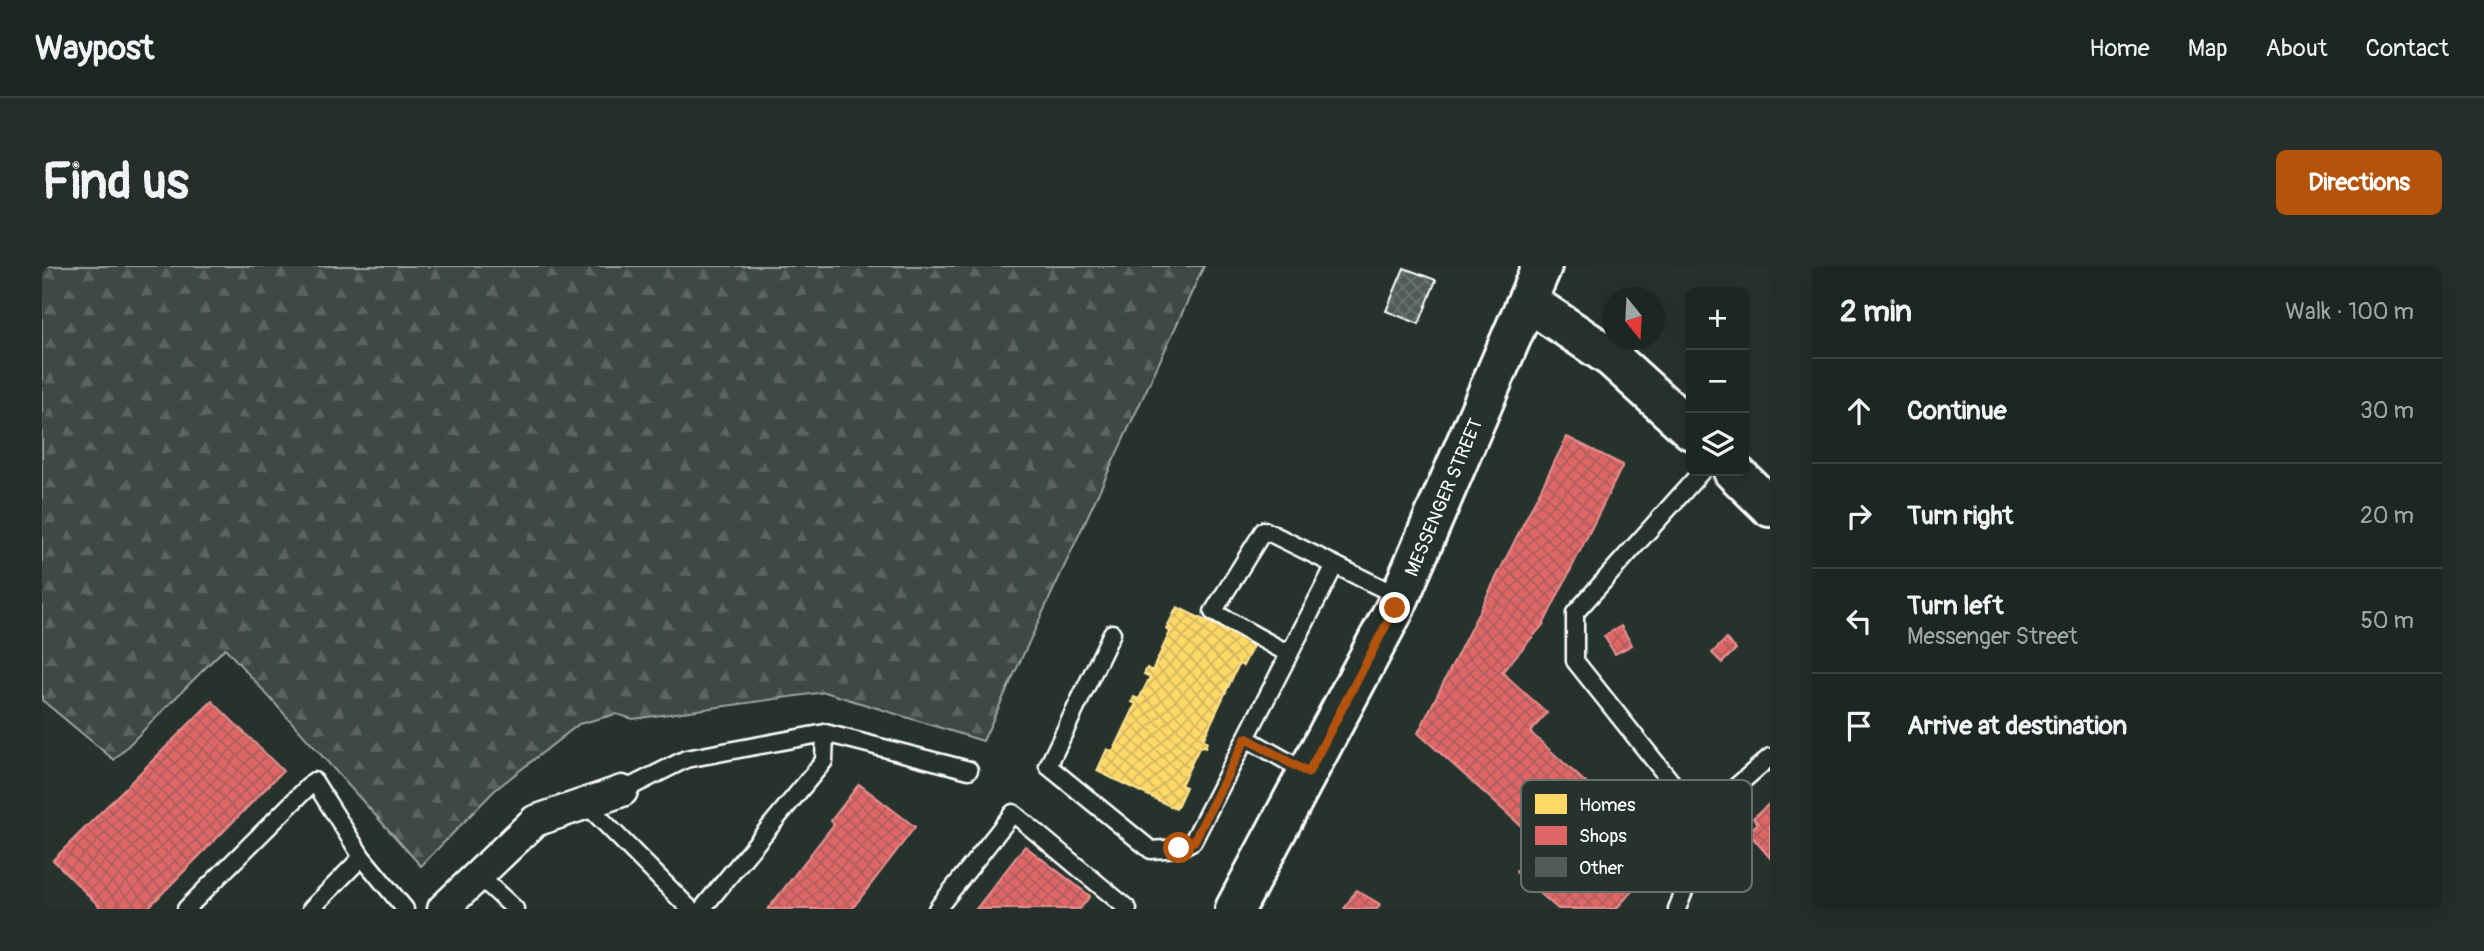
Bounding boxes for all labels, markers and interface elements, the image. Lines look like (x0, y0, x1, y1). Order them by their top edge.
text: Waypost (35, 28, 154, 69)
text: Home (2089, 34, 2150, 63)
text: Map (2188, 34, 2228, 63)
text: About (2266, 34, 2328, 63)
text: Contact (2366, 34, 2449, 63)
button: Directions (2276, 150, 2442, 215)
text: Find us (42, 152, 189, 213)
north arrow (1602, 287, 1665, 350)
map controls (1686, 287, 1749, 476)
button: + (1686, 287, 1749, 350)
text: 2 min (1840, 293, 1912, 330)
text: Walk · 100 m (2285, 297, 2414, 326)
button: − (1686, 350, 1749, 413)
icon: ahead (1840, 392, 1878, 430)
text: Continue (1907, 395, 2007, 427)
text: 30 m (2360, 396, 2414, 425)
button: layers (1686, 413, 1749, 476)
street label: MESSENGER STREET (1400, 415, 1488, 580)
icon: right (1840, 497, 1878, 535)
text: Turn right (1907, 500, 2013, 532)
text: 20 m (2360, 501, 2414, 530)
text: Turn left (1907, 590, 2003, 622)
route end (1379, 592, 1410, 623)
icon: left (1840, 602, 1878, 640)
text: 50 m (2360, 606, 2414, 635)
text: Messenger Street (1907, 622, 2078, 651)
icon: arrive (1840, 707, 1878, 745)
text: Arrive at destination (1907, 710, 2127, 742)
legend (1521, 780, 1752, 892)
text: Homes (1579, 793, 1636, 817)
text: Shops (1579, 824, 1627, 848)
route start (1163, 832, 1194, 863)
text: Other (1579, 856, 1624, 880)

